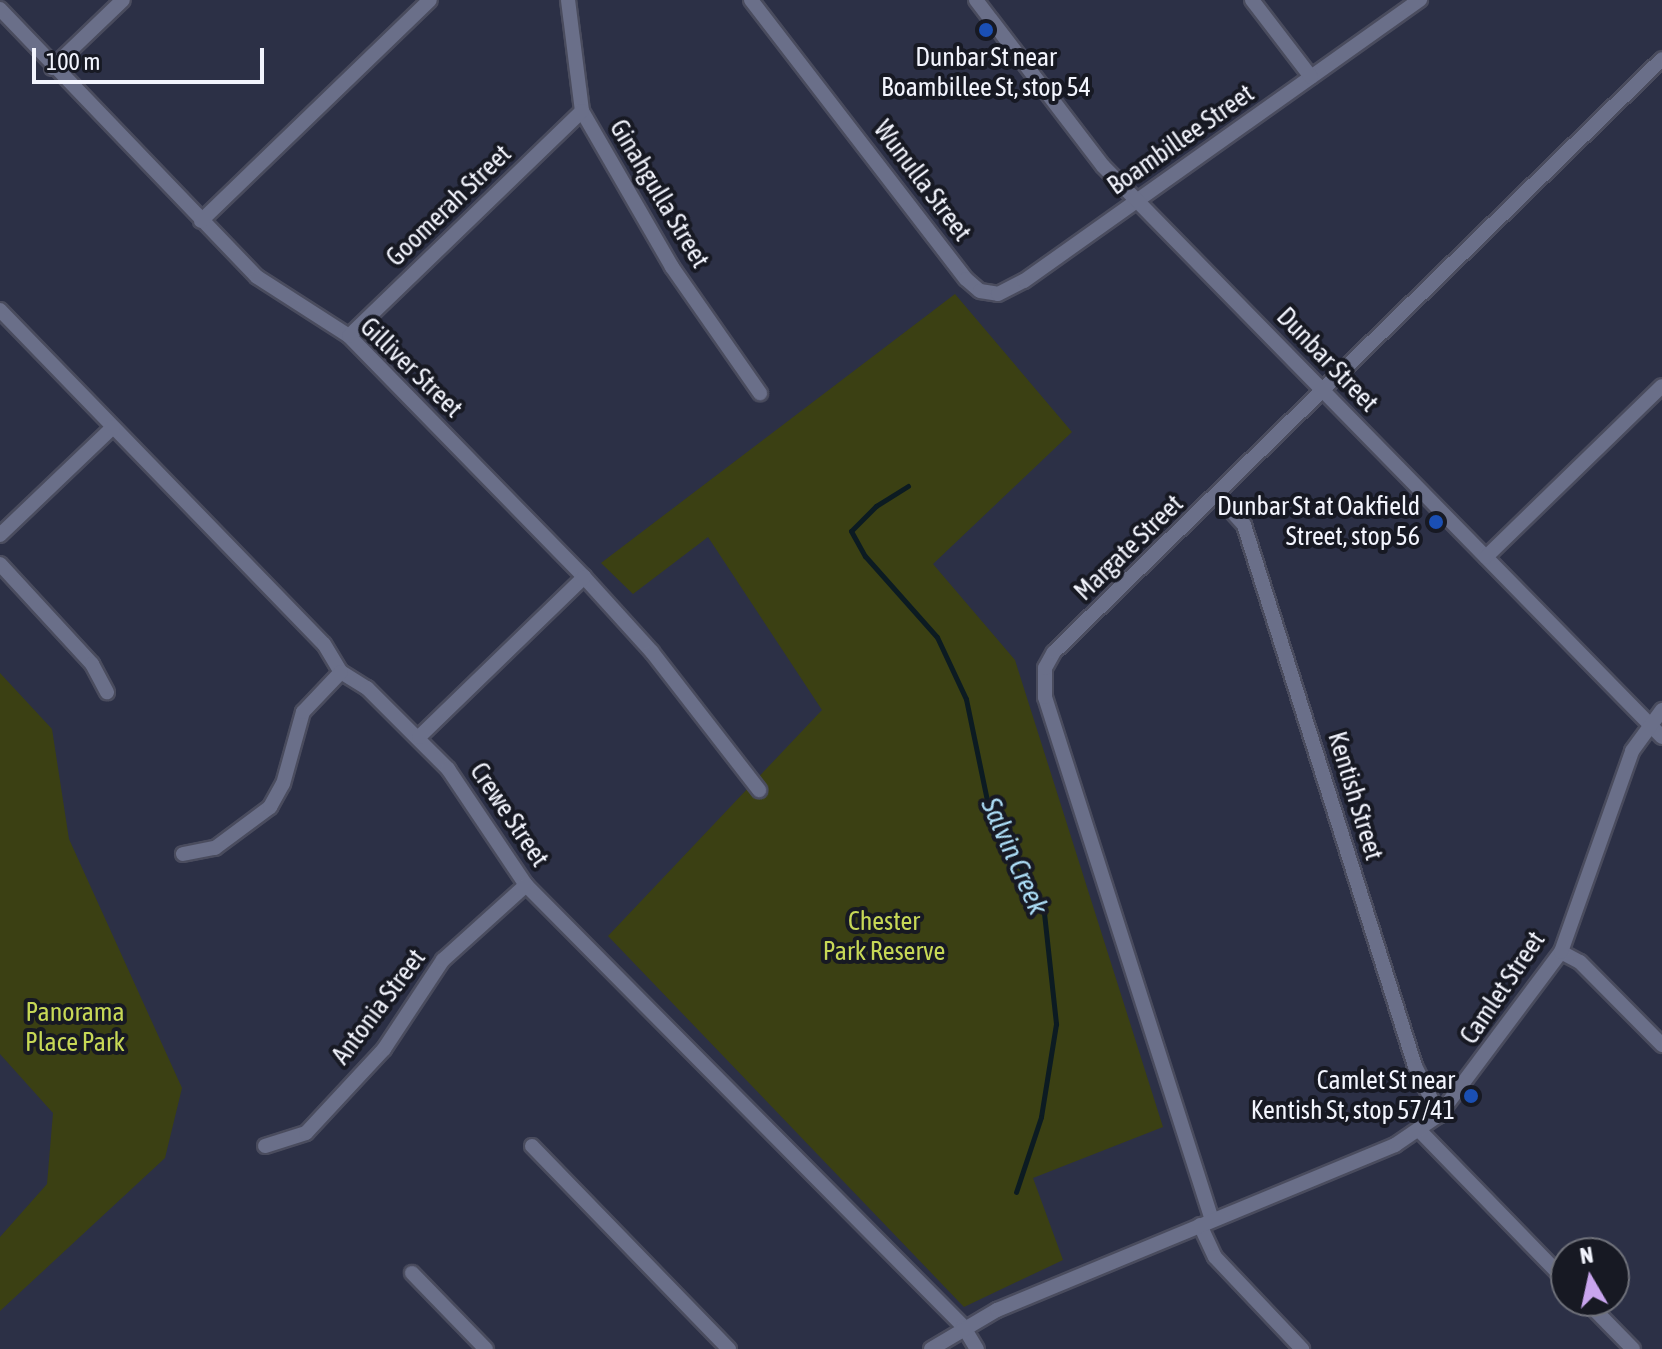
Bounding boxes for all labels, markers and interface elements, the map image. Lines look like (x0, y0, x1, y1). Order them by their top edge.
marker: Dunbar St near Boambillee St, stop 54 (977, 21, 995, 39)
scale bar (36, 32, 268, 82)
place label: Dunbar St near Boambillee St, stop 54 (881, 42, 1091, 104)
text: 100 m (46, 48, 100, 75)
street label: Boambillee Street (1102, 78, 1260, 202)
street label: Ginahgulla Street (603, 114, 715, 274)
street label: Wunulla Street (867, 115, 977, 247)
street label: Goomerah Street (380, 139, 518, 273)
street label: Dunbar Street (1270, 302, 1384, 418)
street label: Gilliver Street (353, 312, 469, 424)
street label: Margate Street (1068, 489, 1190, 607)
place label: Dunbar St at Oakfield Street, stop 56 (1217, 491, 1420, 552)
marker: Dunbar St at Oakfield Street, stop 56 (1427, 513, 1445, 531)
street label: Kentish Street (1321, 728, 1389, 864)
street label: Crewe Street (463, 757, 555, 873)
water label: Salvin Creek (974, 792, 1056, 920)
park label: Chester Park Reserve (823, 906, 945, 968)
street label: Camlet Street (1454, 926, 1552, 1050)
street label: Antonia Street (326, 943, 432, 1071)
park label: Panorama Place Park (25, 997, 125, 1058)
place label: Camlet St near Kentish St, stop 57/41 (1251, 1065, 1455, 1126)
marker: Camlet St near Kentish St, stop 57/41 (1462, 1087, 1480, 1105)
north arrow (1550, 1237, 1630, 1317)
text: N (1578, 1241, 1595, 1269)

